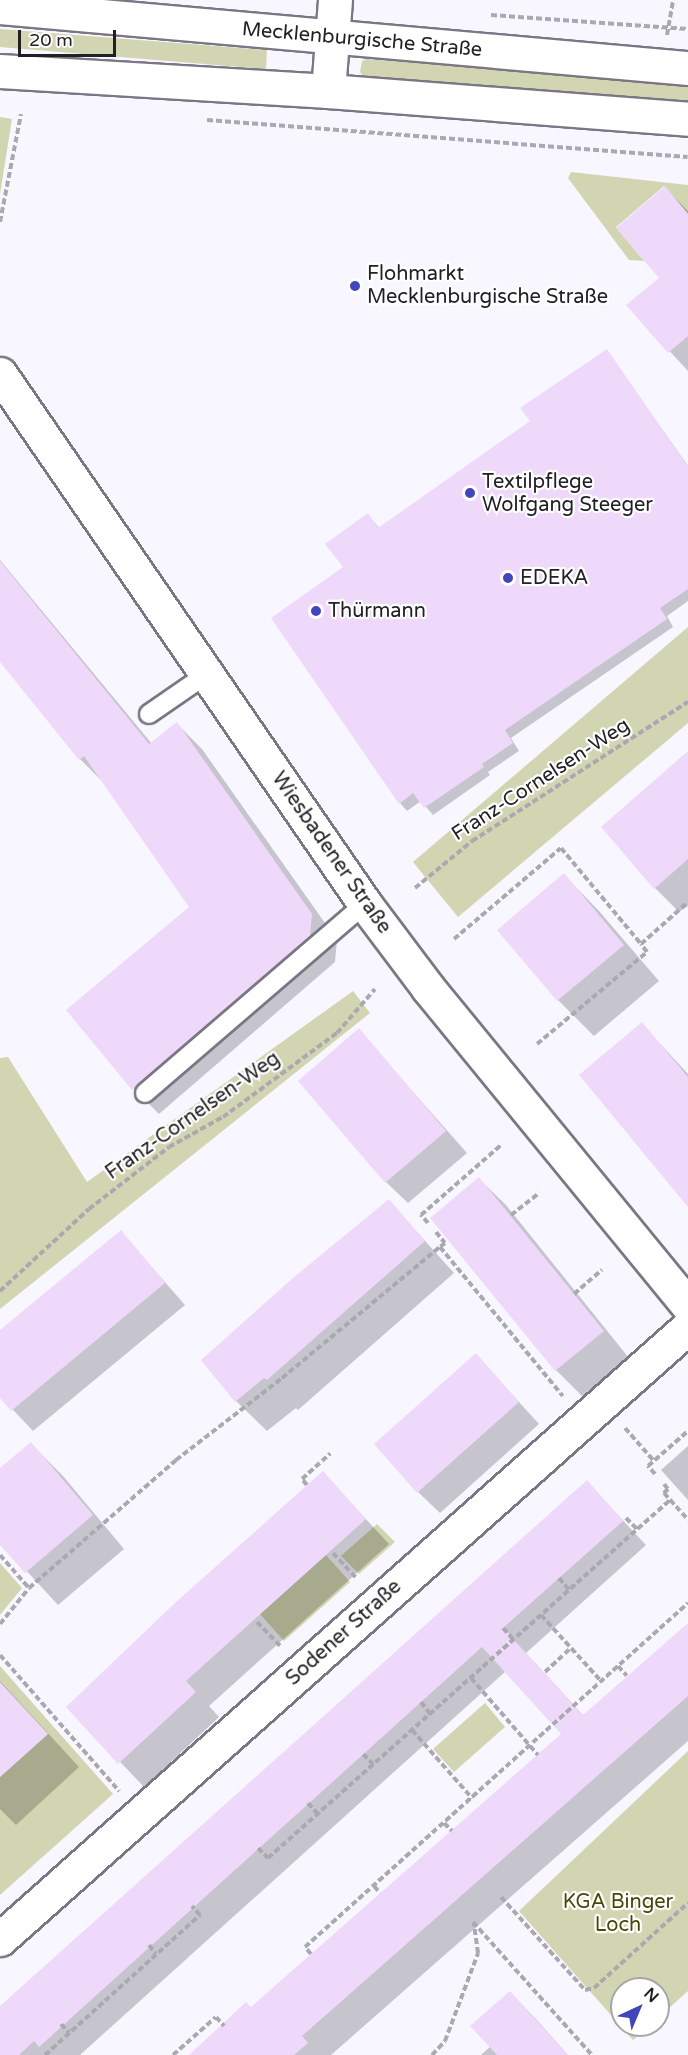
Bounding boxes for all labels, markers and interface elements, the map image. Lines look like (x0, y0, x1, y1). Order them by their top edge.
scale bar (21, 18, 118, 56)
street label: Mecklenburgische Straße (241, 18, 483, 62)
text: 20 m (29, 29, 73, 51)
place label: Flohmarkt Mecklenburgische Straße (367, 262, 608, 309)
marker: Flohmarkt Mecklenburgische Straße (348, 279, 362, 293)
place label: Textilpflege Wolfgang Steeger (482, 470, 653, 517)
marker: Textilpflege Wolfgang Steeger (463, 486, 477, 500)
place label: EDEKA (520, 566, 588, 590)
marker: EDEKA (501, 571, 515, 585)
place label: Thürmann (328, 599, 426, 623)
marker: Thürmann (309, 604, 323, 618)
street label: Franz-Cornelsen-Weg (448, 714, 634, 846)
street label: Wiesbadener Straße (266, 767, 396, 939)
street label: Franz-Cornelsen-Weg (101, 1047, 285, 1185)
street label: Sodener Straße (281, 1575, 407, 1691)
park label: KGA Binger Loch (563, 1891, 673, 1938)
north arrow (610, 1977, 670, 2037)
text: N (640, 1984, 663, 2007)

